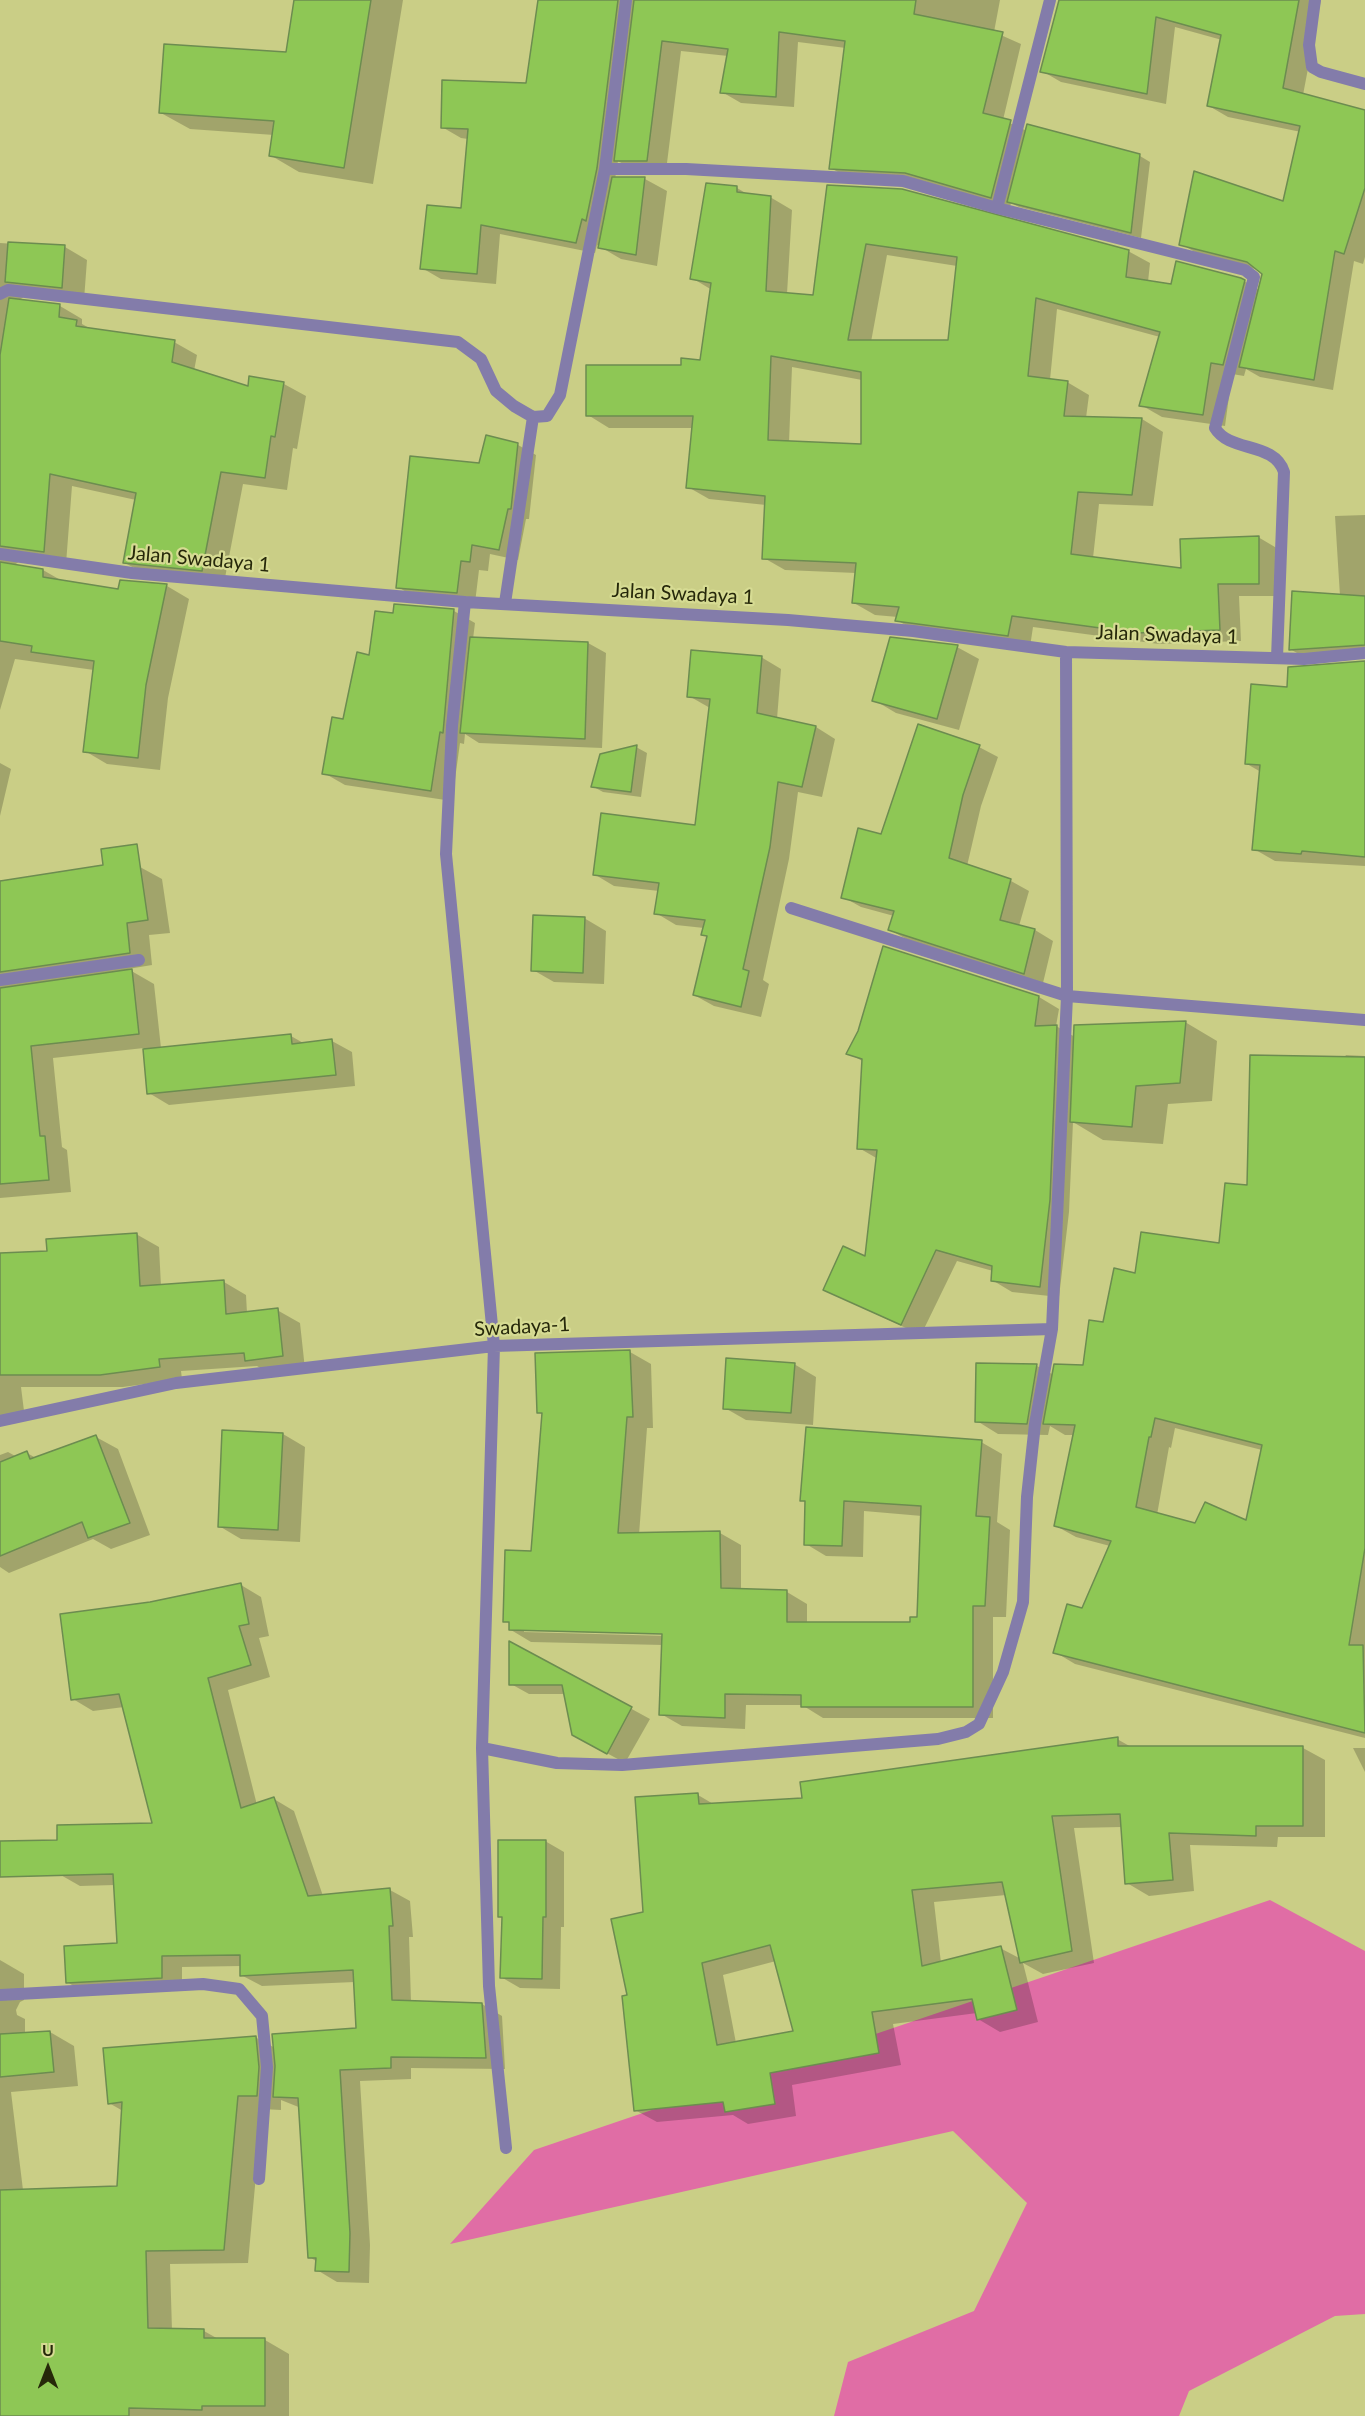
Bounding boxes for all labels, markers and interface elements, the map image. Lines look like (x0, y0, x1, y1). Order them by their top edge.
street label: Jalan Swadaya 1 (127, 541, 271, 577)
street label: Jalan Swadaya 1 (611, 578, 755, 610)
street label: Jalan Swadaya 1 (1095, 621, 1239, 649)
street label: Swadaya-1 (473, 1313, 571, 1341)
north arrow (18, 2338, 78, 2398)
text: U (42, 2340, 54, 2359)

